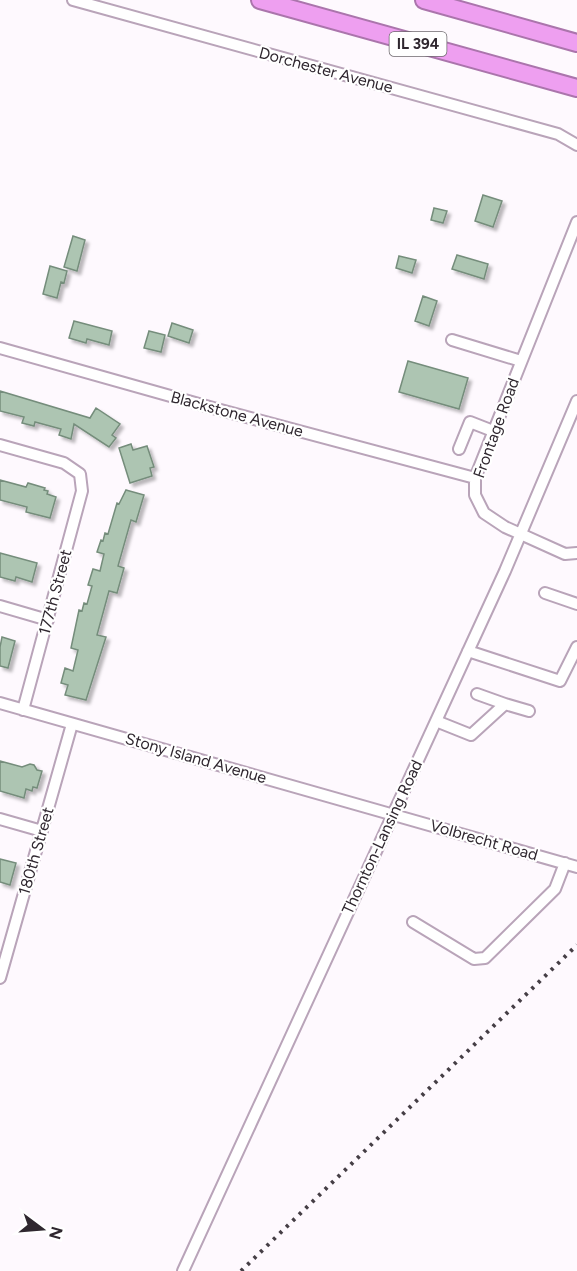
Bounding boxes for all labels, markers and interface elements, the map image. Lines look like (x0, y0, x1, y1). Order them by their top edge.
road number: IL 394 (390, 32, 446, 56)
street label: Dorchester Avenue (257, 43, 395, 97)
street label: Frontage Road (469, 375, 523, 481)
street label: Blackstone Avenue (169, 387, 306, 441)
street label: 177th Street (34, 547, 76, 637)
street label: Stony Island Avenue (123, 729, 269, 787)
street label: Thornton-Lansing Road (338, 757, 426, 917)
street label: 180th Street (14, 805, 58, 897)
street label: Volbrecht Road (428, 816, 540, 864)
north arrow (12, 1199, 72, 1259)
text: N (45, 1224, 67, 1242)

